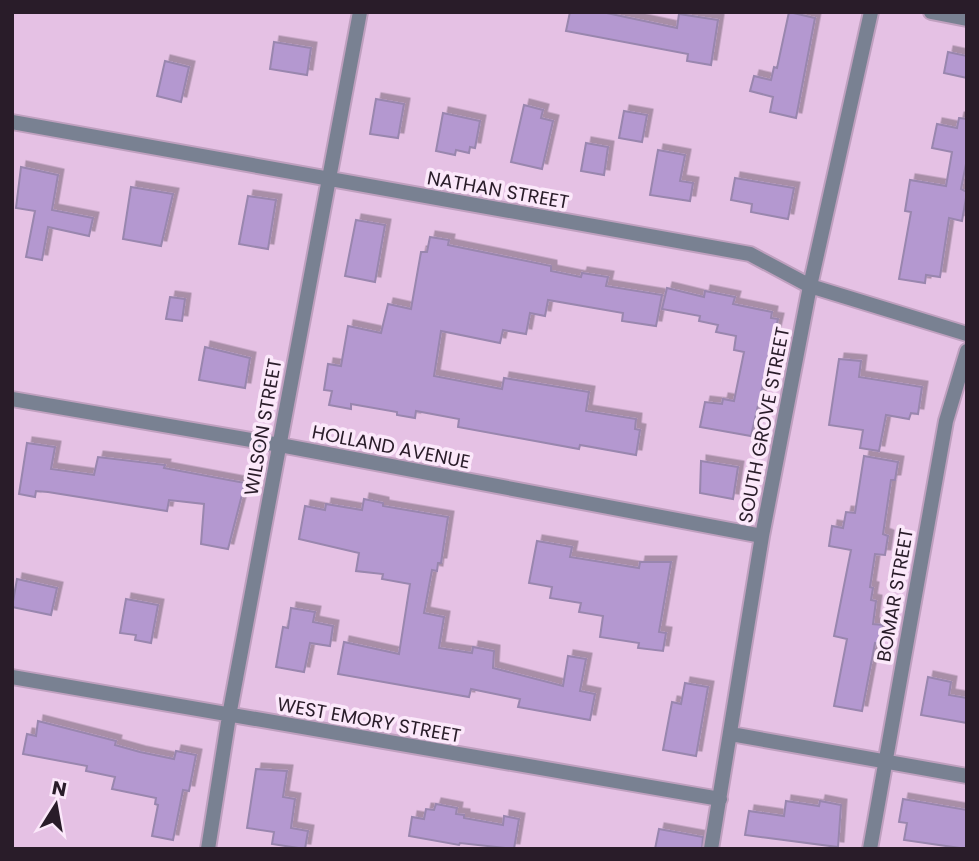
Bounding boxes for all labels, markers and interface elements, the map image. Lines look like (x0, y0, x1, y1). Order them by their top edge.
street label: NATHAN STREET (425, 164, 571, 216)
street label: SOUTH GROVE STREET (732, 325, 796, 525)
street label: WILSON STREET (238, 356, 288, 498)
street label: HOLLAND AVENUE (310, 418, 472, 476)
street label: BOMAR STREET (870, 526, 920, 664)
street label: WEST EMORY STREET (275, 691, 463, 749)
north arrow (21, 770, 91, 840)
text: N (50, 774, 69, 803)

